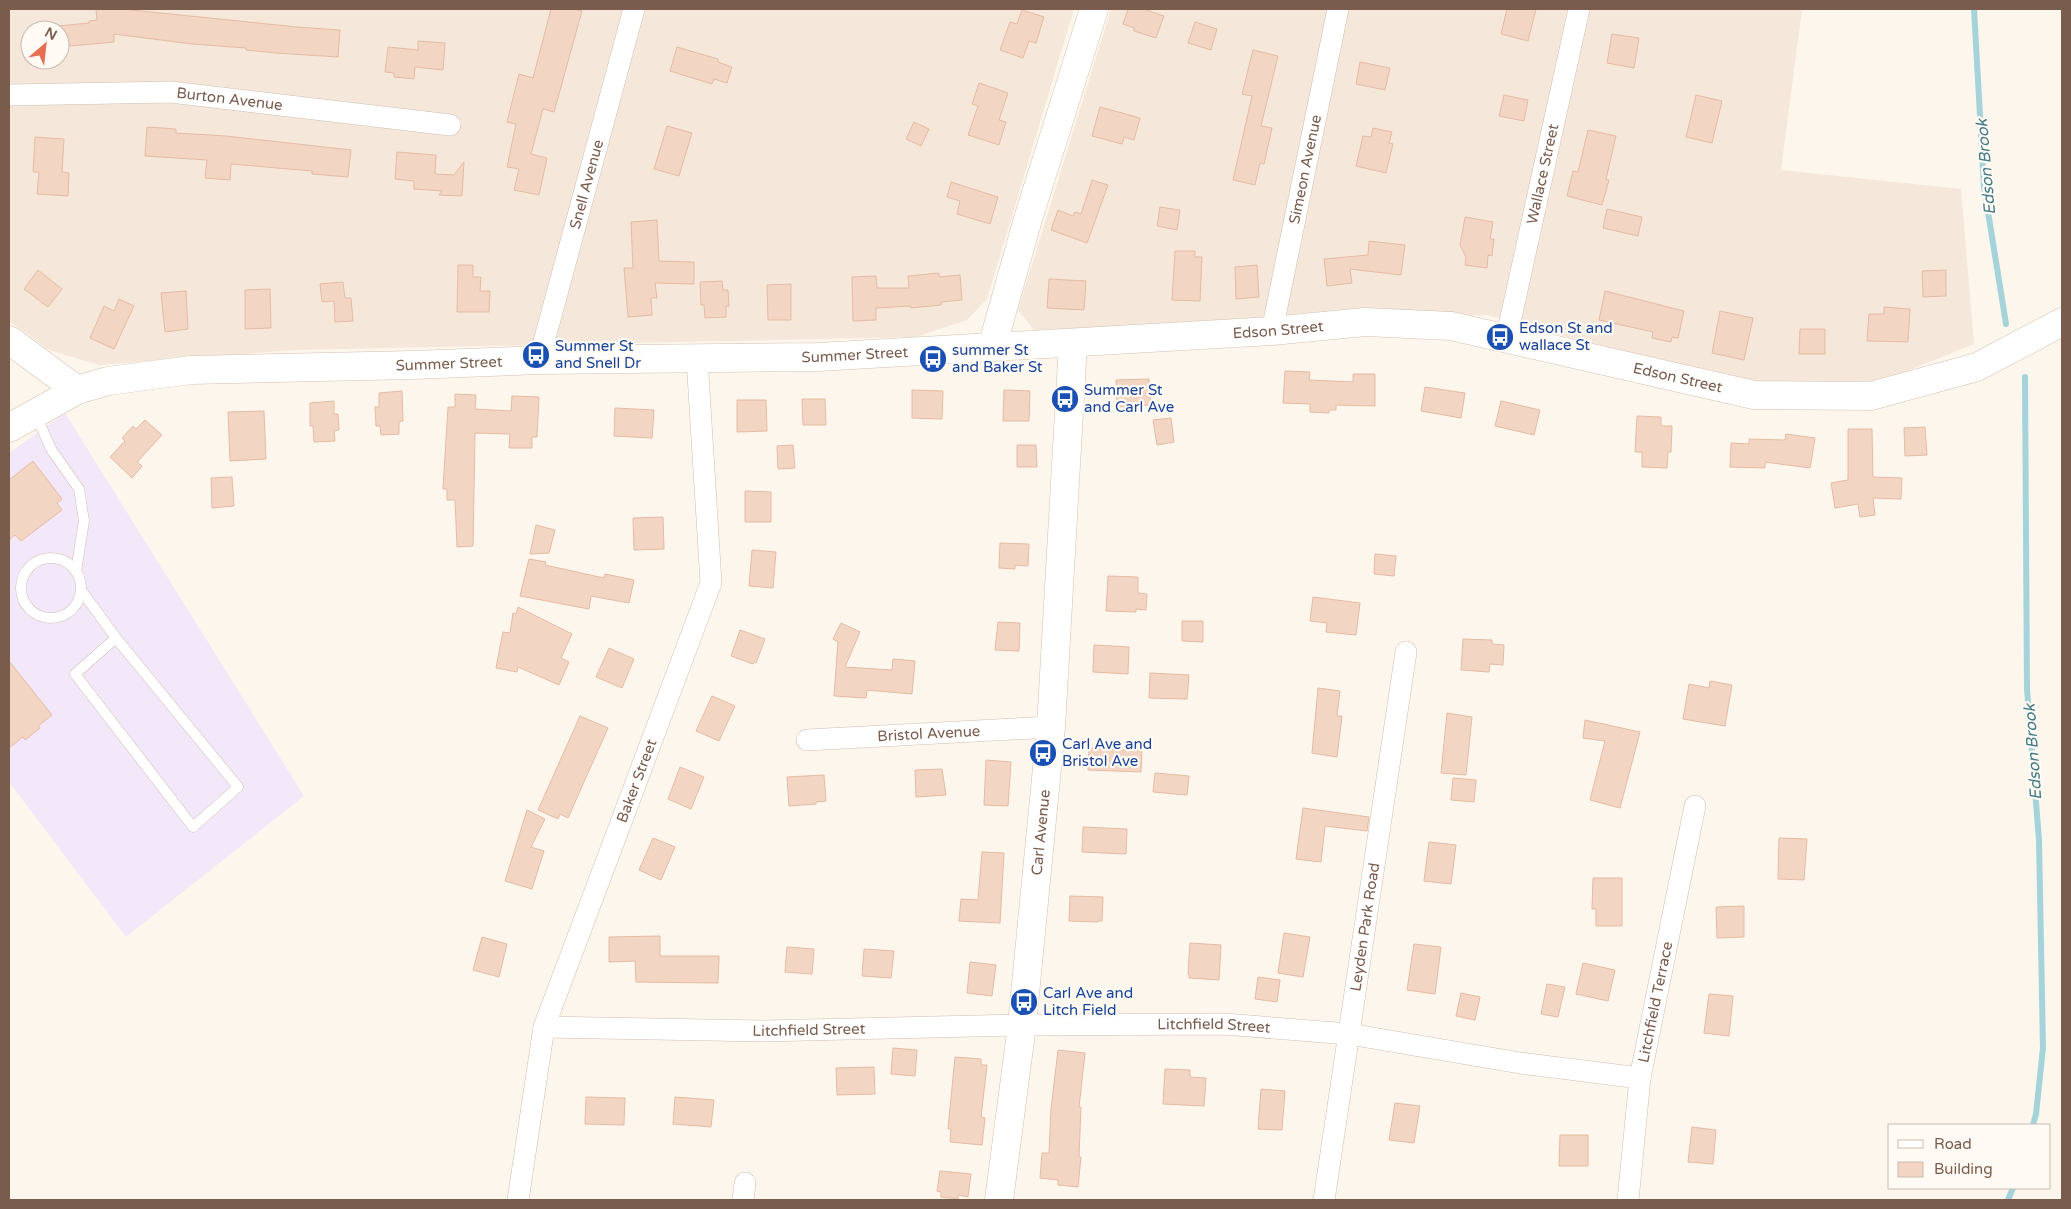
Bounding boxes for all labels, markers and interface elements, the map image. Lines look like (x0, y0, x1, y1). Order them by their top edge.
north arrow (20, 20, 70, 70)
text: N (42, 24, 60, 44)
street label: Burton Avenue (176, 84, 284, 114)
street label: Simeon Avenue (1285, 113, 1325, 226)
water label: Edson Brook (1972, 117, 2000, 216)
street label: Wallace Street (1523, 122, 1562, 226)
street label: Snell Avenue (566, 138, 607, 231)
street label: Edson Street (1232, 317, 1325, 342)
place label: Edson St and wallace St (1519, 319, 1613, 354)
bus stop icon: Edson St and wallace St (1485, 322, 1515, 352)
place label: Summer St and Snell Dr (555, 337, 641, 372)
bus stop icon: Summer St and Snell Dr (521, 340, 551, 370)
place label: summer St and Baker St (952, 341, 1043, 376)
street label: Summer Street (801, 343, 909, 366)
bus stop icon: summer St and Baker St (918, 344, 948, 374)
street label: Summer Street (395, 352, 503, 374)
street label: Edson Street (1631, 359, 1725, 397)
place label: Summer St and Carl Ave (1084, 381, 1174, 416)
bus stop icon: Summer St and Carl Ave (1050, 384, 1080, 414)
water label: Edson Brook (2020, 702, 2046, 801)
street label: Bristol Avenue (877, 722, 981, 745)
place label: Carl Ave and Bristol Ave (1062, 735, 1152, 770)
street label: Baker Street (613, 736, 661, 825)
bus stop icon: Carl Ave and Bristol Ave (1028, 738, 1058, 768)
street label: Carl Avenue (1028, 789, 1054, 876)
street label: Leyden Park Road (1346, 862, 1383, 993)
street label: Litchfield Terrace (1634, 940, 1676, 1064)
place label: Carl Ave and Litch Field (1043, 984, 1133, 1019)
bus stop icon: Carl Ave and Litch Field (1009, 987, 1039, 1017)
street label: Litchfield Street (1157, 1015, 1271, 1037)
street label: Litchfield Street (752, 1020, 866, 1040)
legend (1888, 1124, 2051, 1189)
text: Road (1934, 1135, 1972, 1153)
text: Building (1934, 1160, 1993, 1178)

